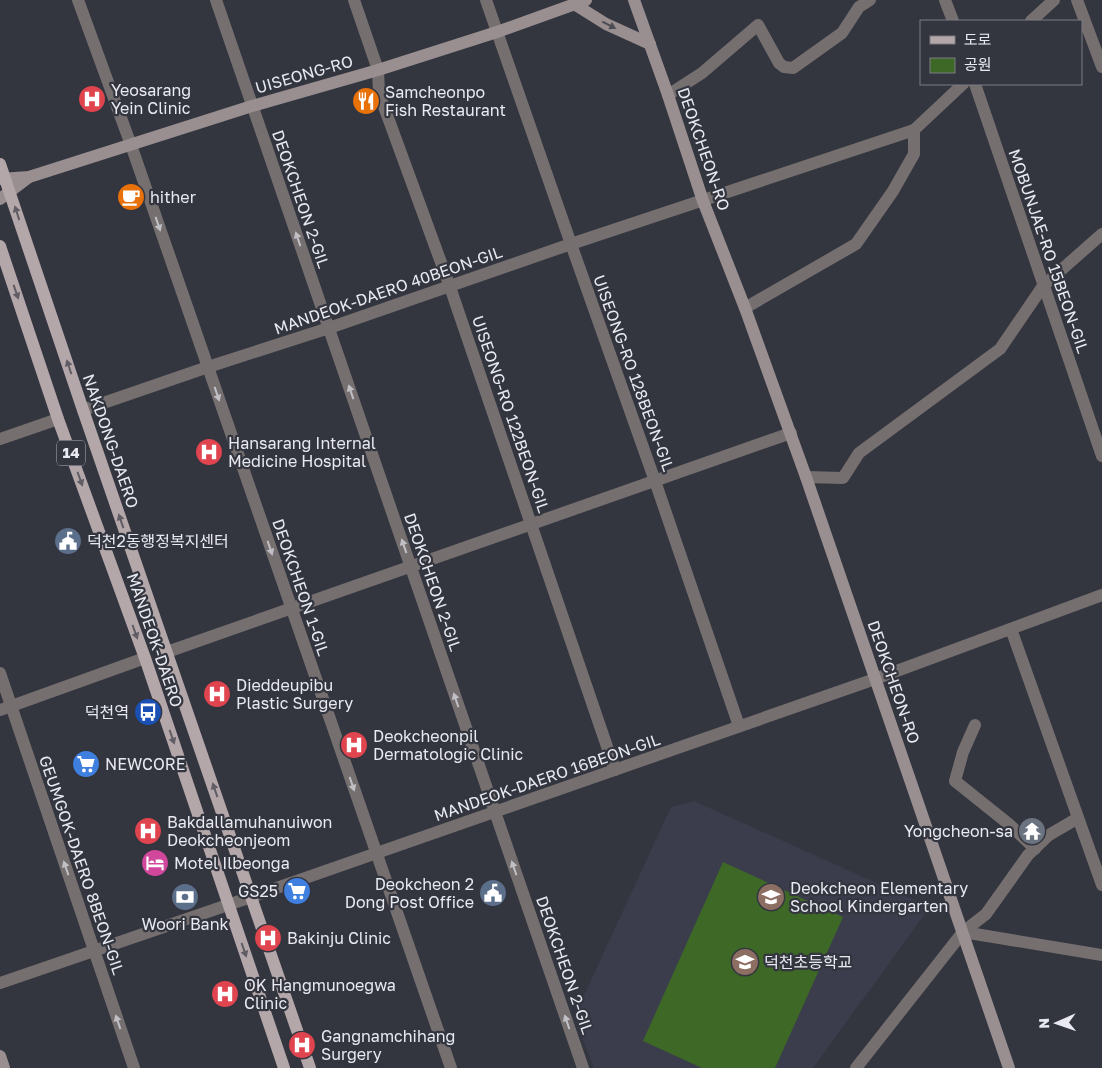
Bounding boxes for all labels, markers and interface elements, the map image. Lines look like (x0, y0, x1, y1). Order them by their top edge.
legend (920, 20, 1082, 85)
one-way arrow (602, 21, 616, 29)
text: 도로 (964, 30, 992, 48)
street label: UISEONG-RO (253, 51, 355, 97)
text: 공원 (964, 55, 992, 73)
place label: Yeosarang Yein Clinic (111, 80, 191, 118)
place label: Samcheonpo Fish Restaurant (385, 82, 506, 120)
hospital icon: Yeosarang Yein Clinic (77, 84, 107, 114)
street label: DEOKCHEON-RO (674, 85, 734, 213)
restaurant icon: Samcheonpo Fish Restaurant (351, 86, 381, 116)
street label: DEOKCHEON 2-GIL (268, 127, 334, 271)
street label: MOBUNJAE-RO 15BEON-GIL (1005, 146, 1093, 356)
cafe icon: hither (116, 182, 146, 212)
place label: hither (150, 187, 196, 207)
one-way arrow (13, 205, 21, 220)
one-way arrow (154, 217, 162, 232)
one-way arrow (294, 231, 301, 246)
street label: MANDEOK-DAERO 40BEON-GIL (271, 241, 505, 339)
street label: UISEONG-RO 128BEON-GIL (589, 272, 679, 474)
one-way arrow (12, 285, 20, 300)
street label: UISEONG-RO 122BEON-GIL (468, 313, 554, 515)
one-way arrow (65, 360, 72, 375)
street label: NAKDONG-DAERO (79, 371, 143, 511)
one-way arrow (347, 385, 354, 400)
one-way arrow (213, 387, 221, 402)
place label: Hansarang Internal Medicine Hospital (228, 433, 376, 471)
hospital icon: Hansarang Internal Medicine Hospital (194, 437, 224, 467)
road number: 14 (57, 440, 85, 466)
one-way arrow (76, 472, 84, 487)
street label: DEOKCHEON 2-GIL (400, 510, 466, 654)
one-way arrow (117, 513, 125, 528)
street label: DEOKCHEON 1-GIL (268, 516, 334, 658)
public building icon: 덕천2동행정복지센터 (53, 526, 83, 556)
place label: 덕천2동행정복지센터 (87, 531, 229, 551)
one-way arrow (399, 538, 407, 553)
one-way arrow (267, 540, 275, 555)
street label: MANDEOK-DAERO (123, 570, 187, 710)
street label: DEOKCHEON-RO (864, 618, 924, 746)
one-way arrow (131, 625, 139, 640)
place label: Dieddeupibu Plastic Surgery (236, 675, 353, 713)
hospital icon: Dieddeupibu Plastic Surgery (202, 679, 232, 709)
one-way arrow (452, 692, 460, 707)
bus stop icon: 덕천역 (133, 697, 163, 727)
place label: 덕천역 (85, 702, 129, 722)
place label: Deokcheonpil Dermatologic Clinic (373, 726, 524, 764)
street label: MANDEOK-DAERO 16BEON-GIL (431, 729, 663, 825)
one-way arrow (169, 730, 176, 745)
hospital icon: Deokcheonpil Dermatologic Clinic (339, 730, 369, 760)
supermarket icon: NEWCORE (71, 749, 101, 779)
street label: GEUMGOK-DAERO 8BEON-GIL (35, 753, 129, 977)
place label: NEWCORE (105, 754, 185, 774)
one-way arrow (349, 777, 357, 792)
one-way arrow (210, 783, 218, 798)
place label: Bakdallamuhanuiwon Deokcheonjeom (167, 812, 332, 850)
hospital icon: Bakdallamuhanuiwon Deokcheonjeom (133, 816, 163, 846)
temple icon: Yongcheon-sa (1017, 816, 1047, 846)
place label: Yongcheon-sa (904, 821, 1013, 841)
hotel icon: Motel Ilbeonga (140, 848, 170, 878)
place label: Motel Ilbeonga (174, 853, 290, 873)
one-way arrow (62, 860, 70, 875)
one-way arrow (510, 860, 518, 875)
place label: Deokcheon 2 Dong Post Office (345, 874, 474, 912)
supermarket icon: GS25 (282, 876, 312, 906)
public building icon: Deokcheon 2 Dong Post Office (478, 878, 508, 908)
place label: Deokcheon Elementary School Kindergarten (790, 878, 968, 916)
place label: GS25 (238, 881, 278, 901)
bank icon: Woori Bank (170, 882, 200, 912)
school or university icon: Deokcheon Elementary School Kindergarten (756, 882, 786, 912)
street label: DEOKCHEON 2-GIL (532, 893, 598, 1037)
place label: Woori Bank (141, 914, 229, 934)
hospital icon: Bakinju Clinic (253, 923, 283, 953)
place label: Bakinju Clinic (287, 928, 391, 948)
one-way arrow (241, 943, 248, 958)
school or university icon: 덕천초등학교 (730, 947, 760, 977)
place label: 덕천초등학교 (764, 952, 852, 972)
place label: OK Hangmunoegwa Clinic (244, 975, 396, 1013)
hospital icon: OK Hangmunoegwa Clinic (210, 979, 240, 1009)
north arrow (1032, 998, 1082, 1048)
one-way arrow (114, 1014, 122, 1029)
one-way arrow (563, 1014, 571, 1029)
text: N (1035, 1018, 1052, 1029)
place label: Gangnamchihang Surgery (321, 1026, 455, 1064)
hospital icon: Gangnamchihang Surgery (287, 1030, 317, 1060)

